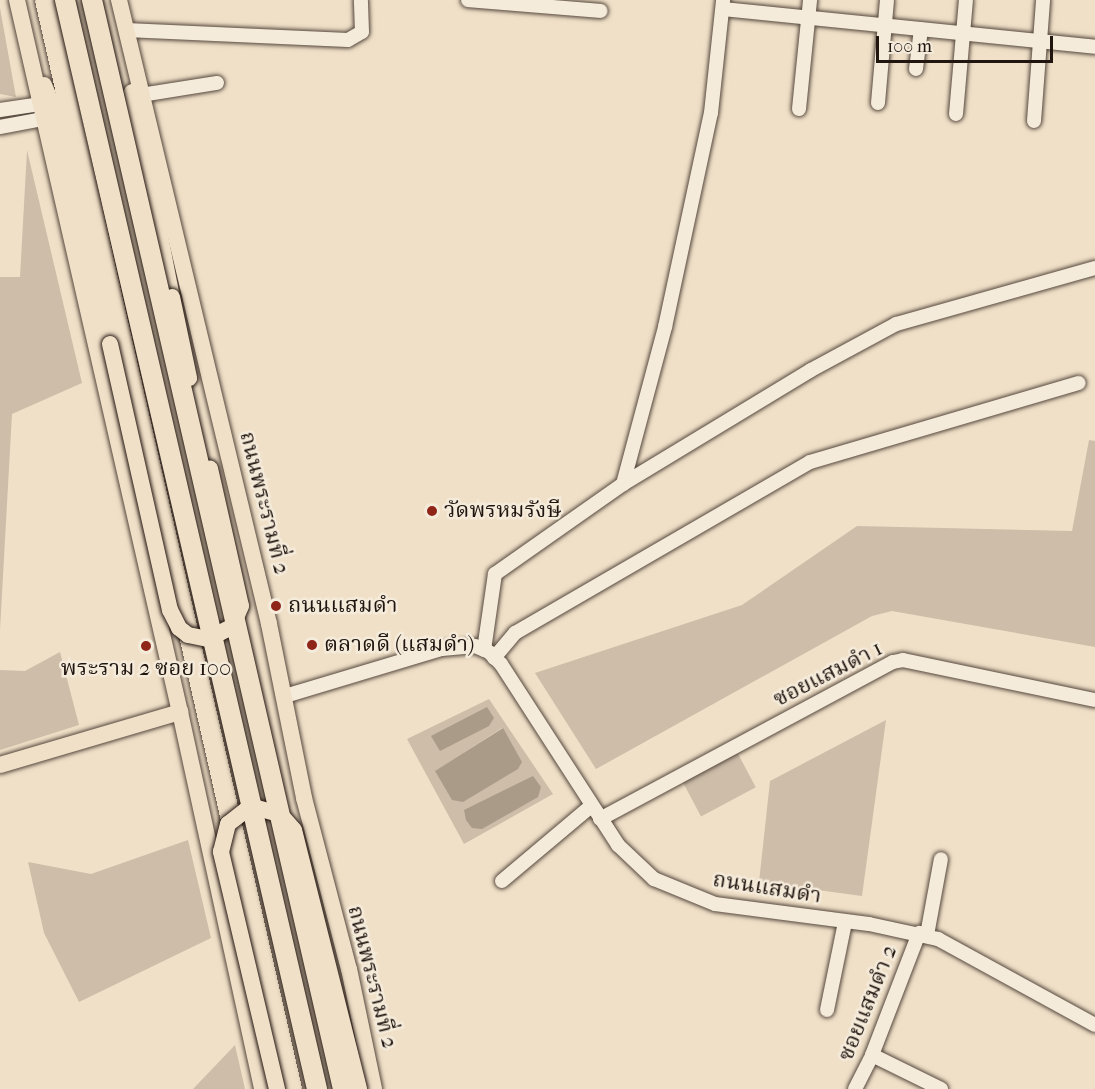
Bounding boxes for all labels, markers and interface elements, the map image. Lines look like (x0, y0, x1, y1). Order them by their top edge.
scale bar (879, 24, 1056, 62)
text: 100 m (887, 36, 932, 57)
street label: ถนนพระรามที่ 2 (233, 429, 295, 577)
place label: วัดพรหมรังษี (444, 498, 562, 524)
marker: วัดพรหมรังษี (425, 504, 439, 518)
place label: ถนนแสมดำ (288, 593, 398, 619)
marker: ถนนแสมดำ (269, 599, 283, 613)
place label: ตลาดดี (แสมดำ) (324, 632, 474, 658)
street label: ซอยแสมดำ 1 (769, 635, 887, 713)
marker: ตลาดดี (แสมดำ) (305, 638, 319, 652)
marker: พระราม 2 ซอย 100 (139, 639, 153, 653)
place label: พระราม 2 ซอย 100 (61, 656, 231, 682)
street label: ถนนแสมดำ (711, 866, 823, 910)
street label: ถนนพระรามที่ 2 (341, 903, 403, 1051)
street label: ซอยแสมดำ 2 (833, 941, 903, 1065)

